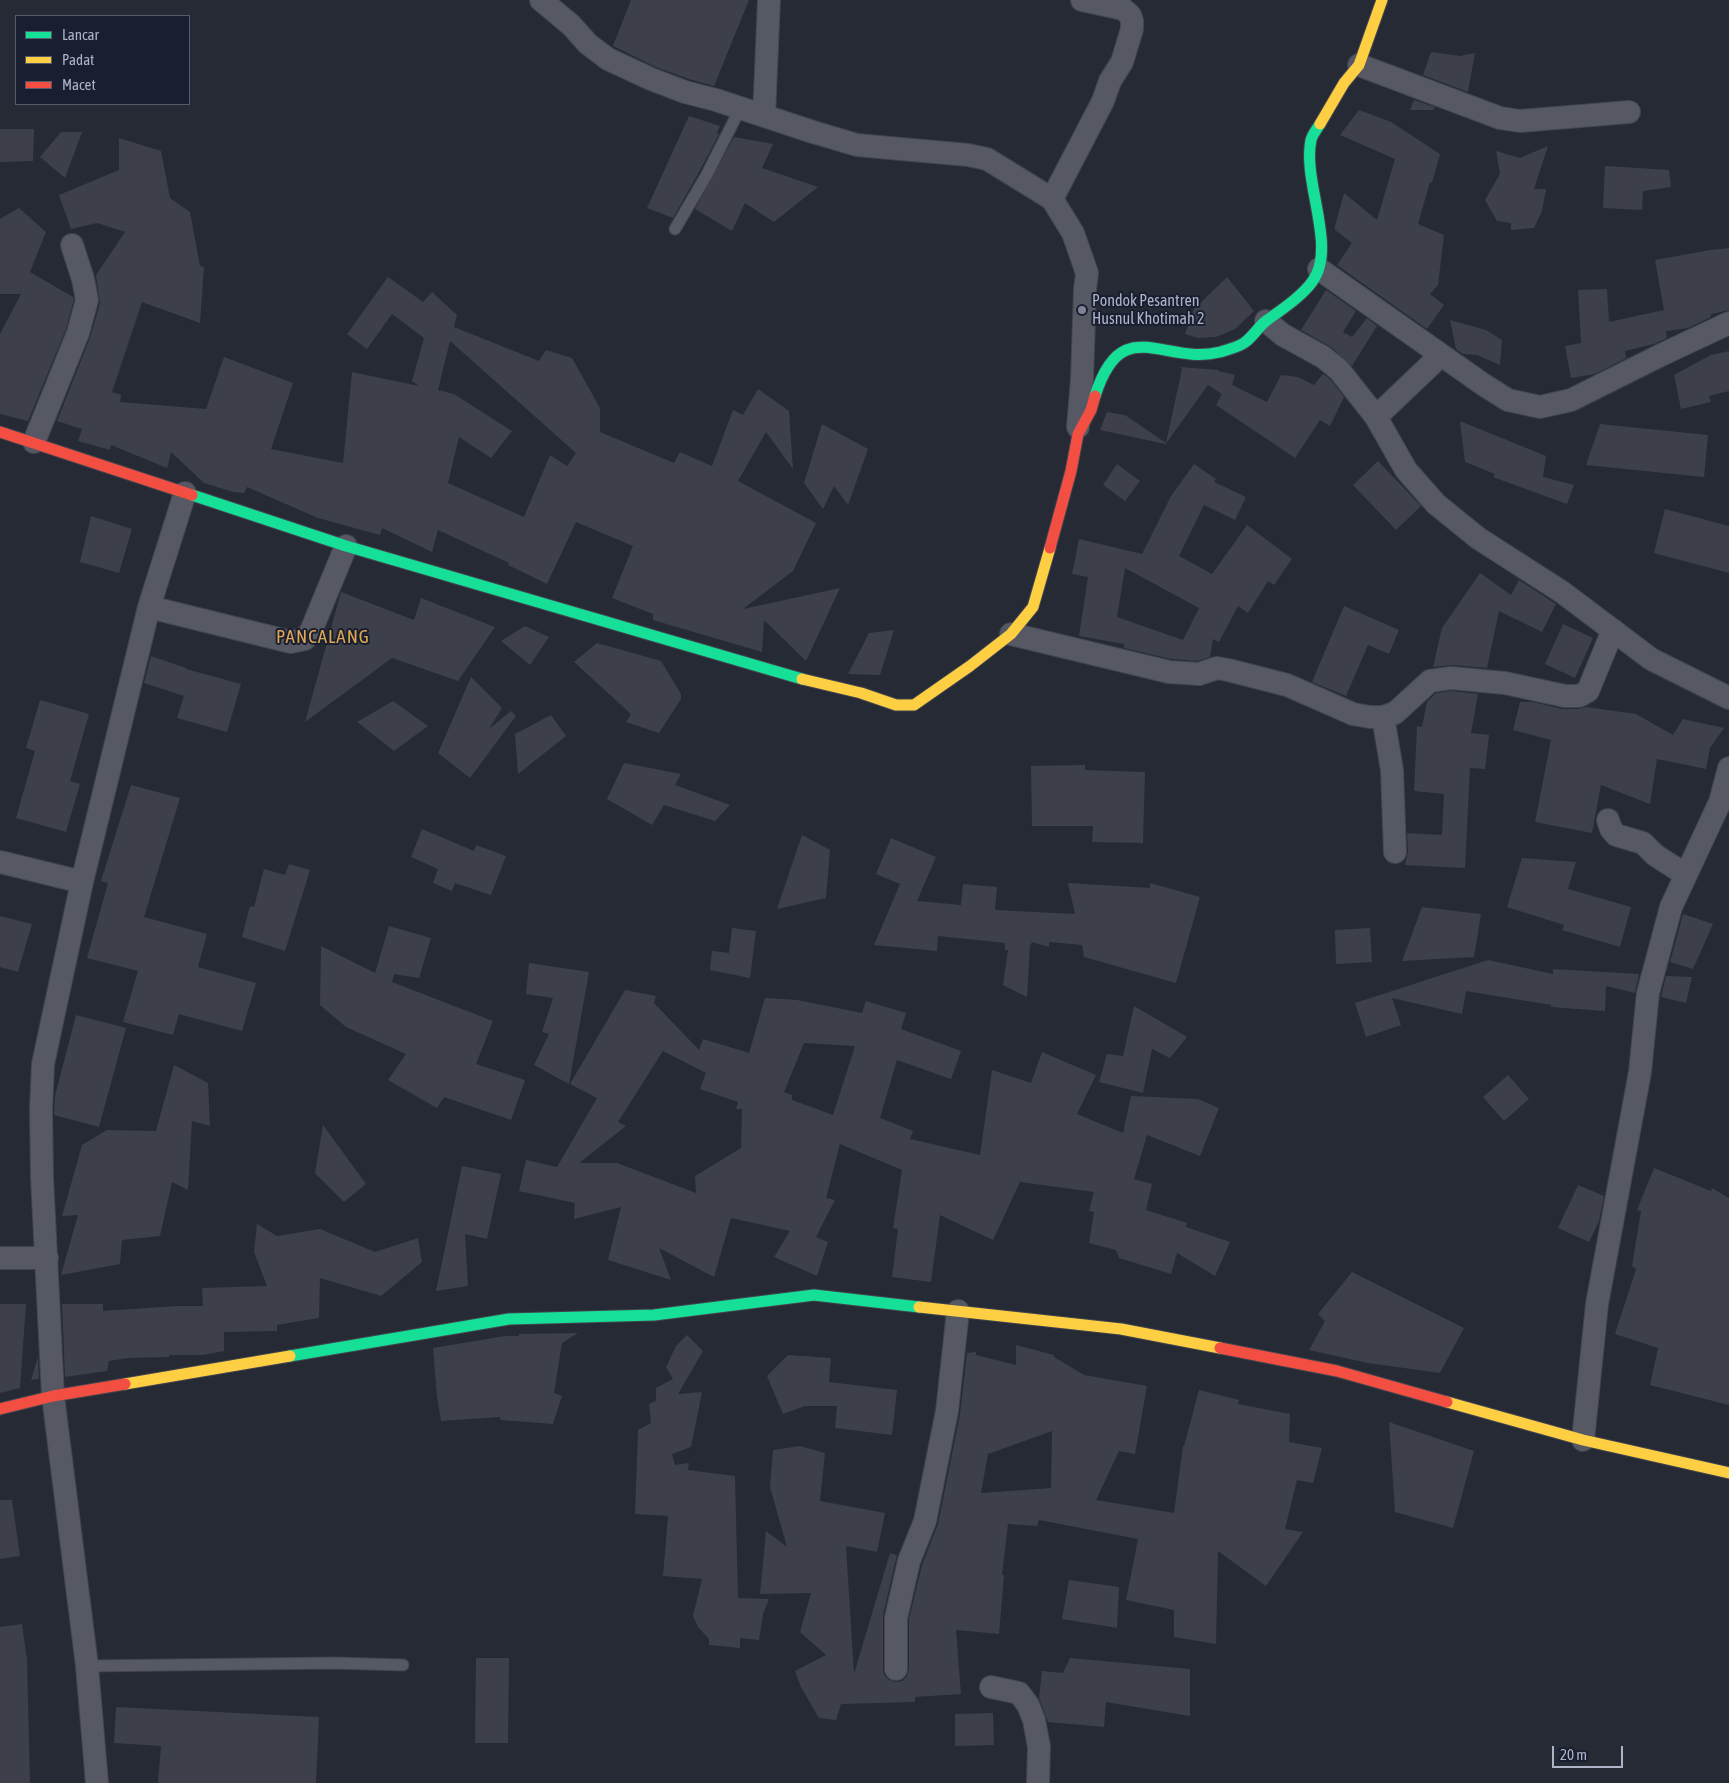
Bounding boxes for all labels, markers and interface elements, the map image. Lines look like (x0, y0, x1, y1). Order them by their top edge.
legend (15, 15, 190, 105)
text: Lancar (62, 26, 99, 43)
text: Padat (62, 51, 94, 68)
text: Macet (62, 76, 96, 93)
place label: Pondok Pesantren Husnul Khotimah 2 (1092, 291, 1204, 329)
marker: Pondok Pesantren Husnul Khotimah 2 (1076, 304, 1088, 316)
district label: PANCALANG (275, 626, 371, 648)
scale bar (1554, 1736, 1625, 1768)
text: 20 m (1560, 1746, 1587, 1763)

